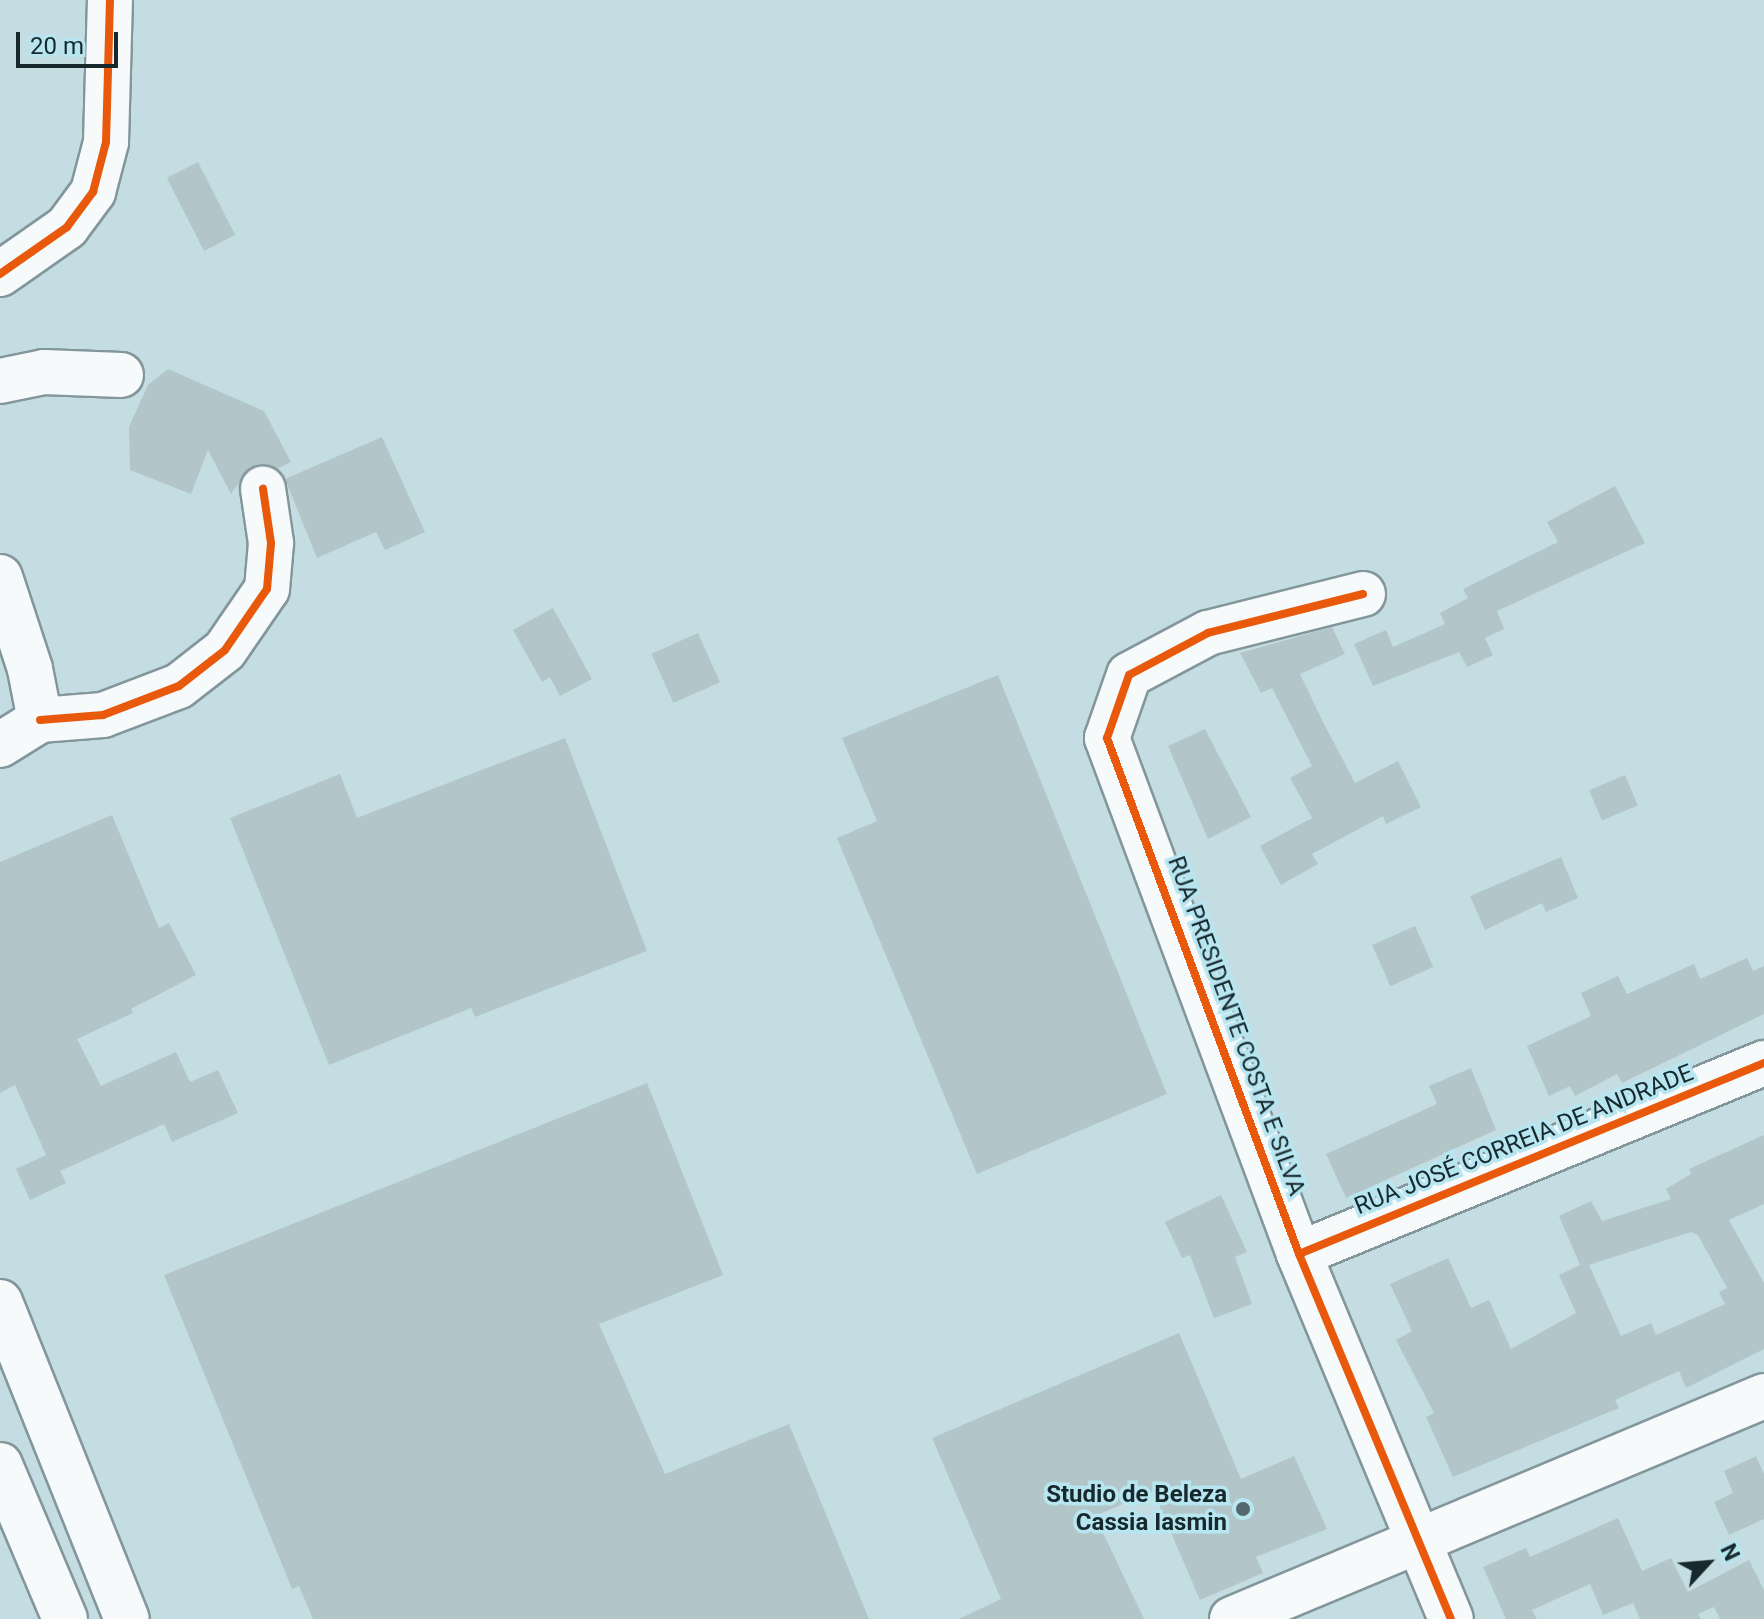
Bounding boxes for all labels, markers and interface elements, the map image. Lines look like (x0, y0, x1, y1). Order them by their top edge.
scale bar (20, 16, 122, 66)
text: 20 m (30, 32, 84, 60)
street label: RUA PRESIDENTE COSTA E SILVA (1161, 852, 1311, 1200)
street label: RUA JOSÉ CORREIA DE ANDRADE (1350, 1059, 1698, 1221)
place label: Studio de Beleza Cassia Iasmin (1046, 1481, 1227, 1537)
marker: Studio de Beleza Cassia Iasmin (1234, 1500, 1252, 1518)
north arrow (1668, 1523, 1748, 1603)
text: N (1715, 1540, 1745, 1565)

